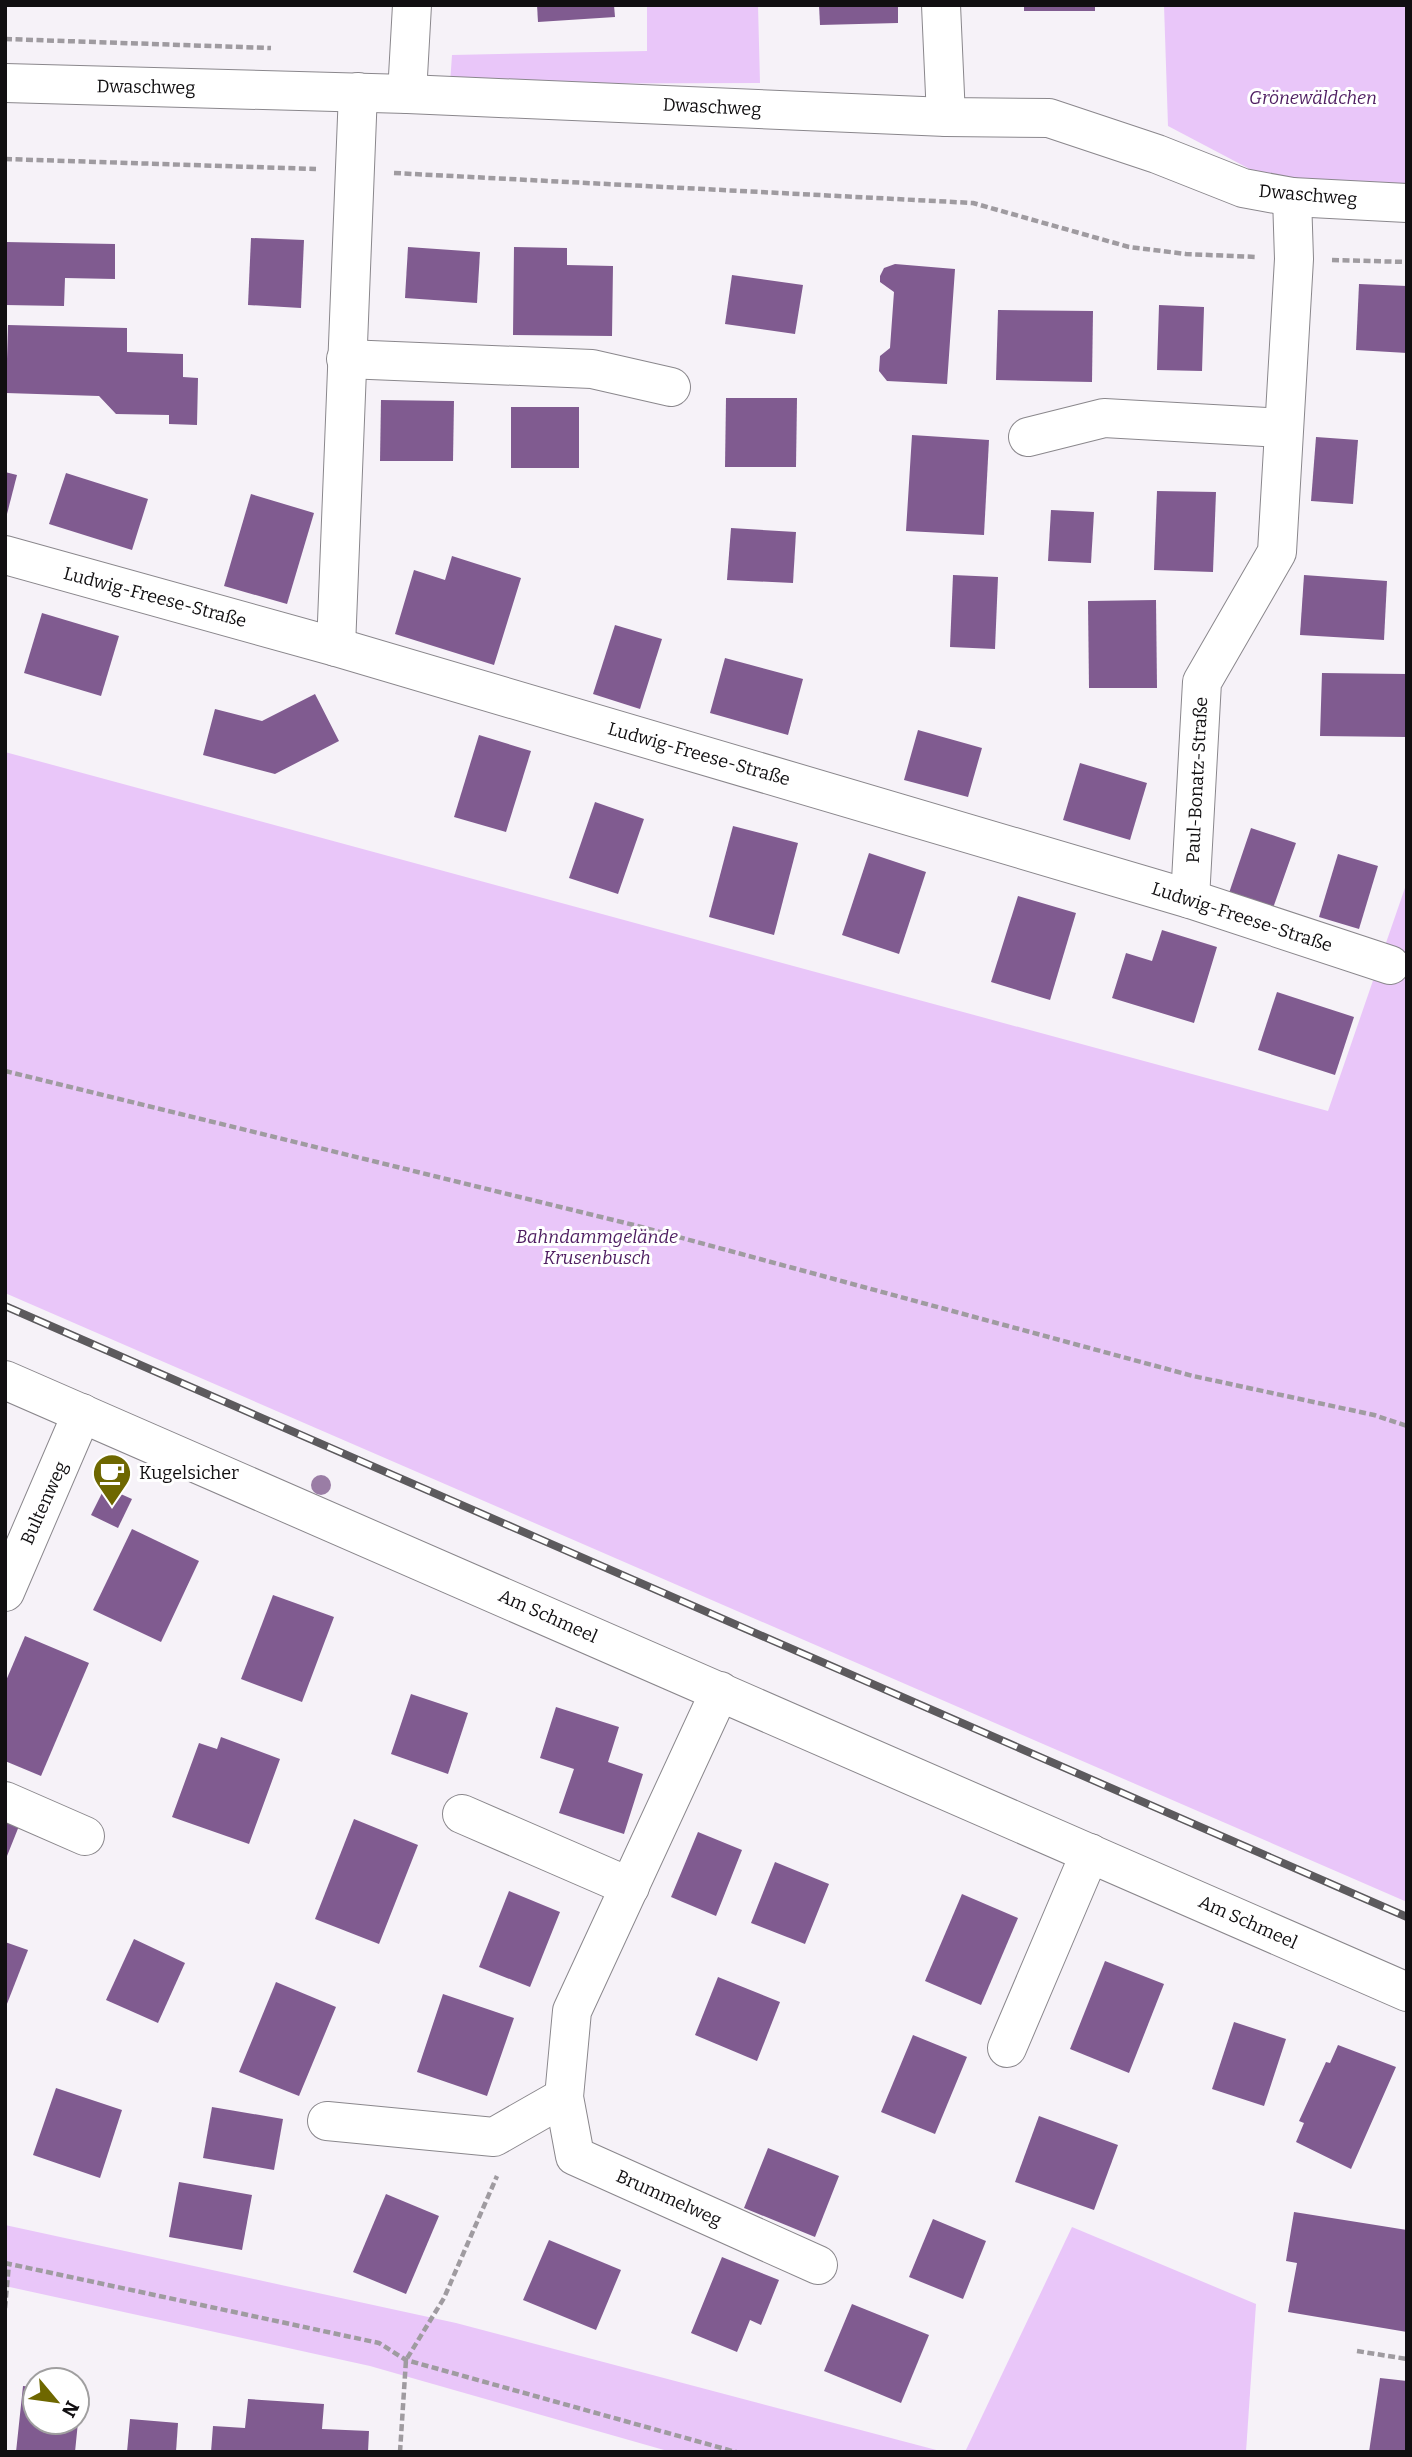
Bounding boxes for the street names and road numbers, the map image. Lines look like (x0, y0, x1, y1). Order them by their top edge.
street label: Dwaschweg (96, 75, 196, 99)
street label: Dwaschweg (662, 93, 762, 121)
street label: Dwaschweg (1258, 180, 1358, 210)
street label: Ludwig-Freese-Straße (61, 562, 249, 632)
street label: Paul-Bonatz-Straße (1182, 696, 1212, 864)
street label: Ludwig-Freese-Straße (605, 717, 793, 791)
street label: Ludwig-Freese-Straße (1149, 877, 1335, 957)
street label: Bultenweg (16, 1458, 72, 1548)
street label: Am Schmeel (495, 1584, 601, 1648)
street label: Am Schmeel (1195, 1890, 1301, 1954)
street label: Brummelweg (613, 2165, 725, 2231)

